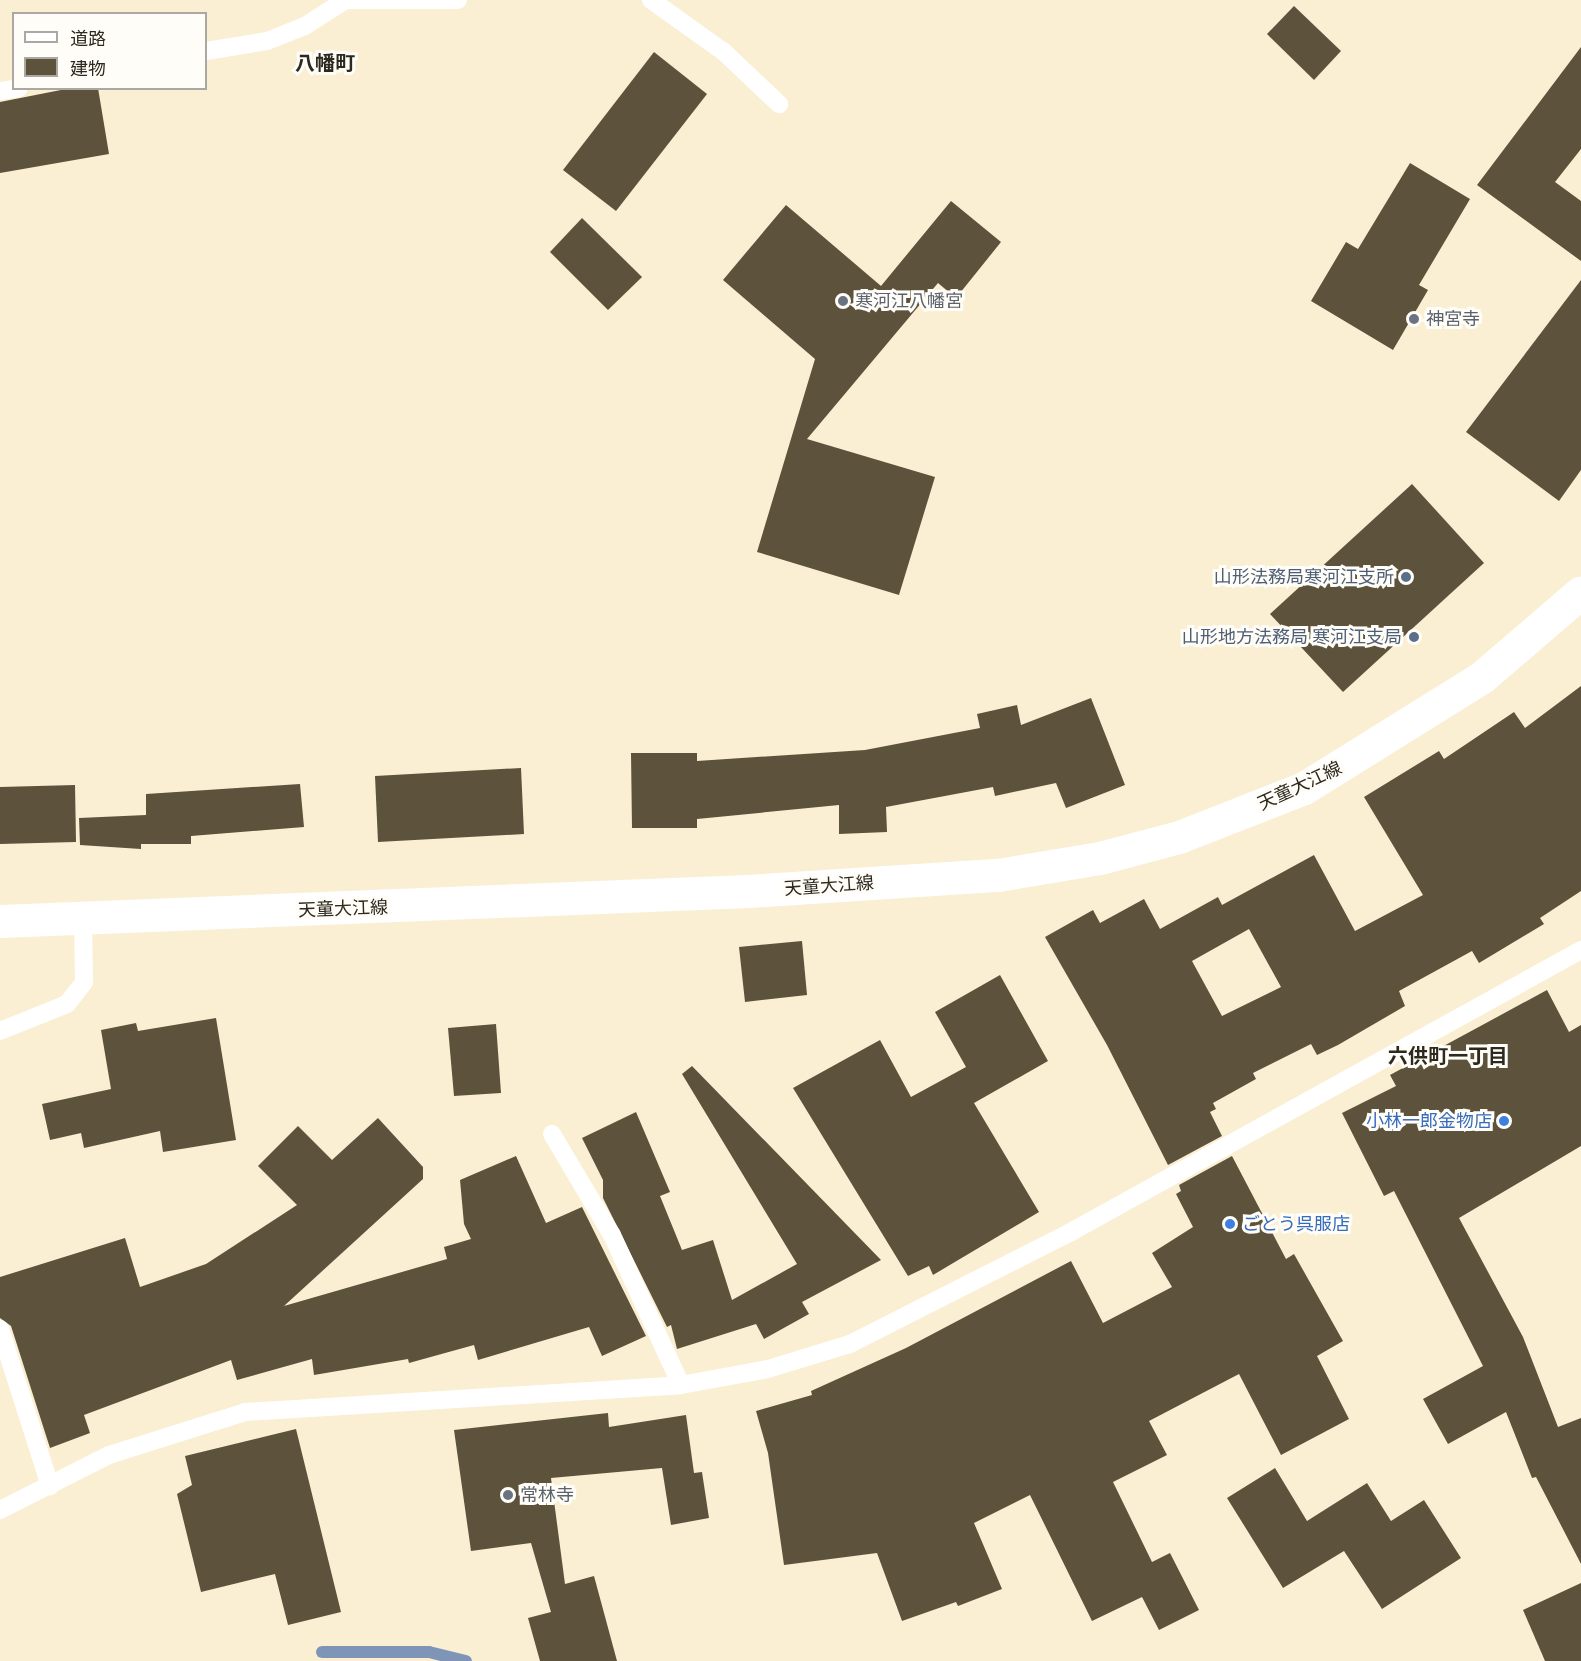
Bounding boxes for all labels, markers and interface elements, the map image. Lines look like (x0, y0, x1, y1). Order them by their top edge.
legend (12, 12, 207, 90)
text: 道路 (70, 28, 106, 50)
district label: 八幡町 (295, 51, 355, 75)
text: 建物 (70, 58, 106, 80)
place label: 寒河江八幡宮 (855, 290, 963, 312)
marker: 寒河江八幡宮 (836, 294, 850, 308)
place label: 神宮寺 (1426, 308, 1480, 330)
marker: 神宮寺 (1407, 312, 1421, 326)
place label: 山形法務局寒河江支所 (1214, 566, 1394, 588)
marker: 山形法務局寒河江支所 (1399, 570, 1413, 584)
place label: 山形地方法務局 寒河江支局 (1182, 626, 1402, 648)
marker: 山形地方法務局 寒河江支局 (1407, 630, 1421, 644)
street label: 天童大江線 (1255, 757, 1345, 815)
street label: 天童大江線 (783, 872, 875, 900)
street label: 天童大江線 (298, 897, 388, 921)
district label: 六供町一丁目 (1388, 1044, 1508, 1068)
place label: 小林一郎金物店 (1366, 1110, 1492, 1132)
marker: 小林一郎金物店 (1497, 1114, 1511, 1128)
place label: ごとう呉服店 (1242, 1213, 1350, 1235)
marker: ごとう呉服店 (1223, 1217, 1237, 1231)
place label: 常林寺 (520, 1484, 574, 1506)
marker: 常林寺 (501, 1488, 515, 1502)

